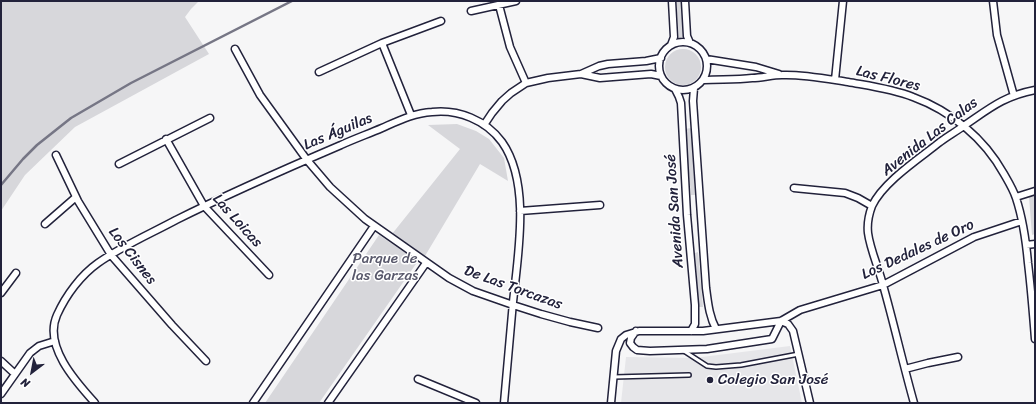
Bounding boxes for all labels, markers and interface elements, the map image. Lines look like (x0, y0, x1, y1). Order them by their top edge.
street label: Las Flores (854, 62, 922, 96)
street label: Avenida Las Calas (878, 94, 982, 180)
street label: Las Águilas (301, 109, 375, 155)
street label: Avenida San José (662, 153, 688, 269)
street label: Las Loicas (208, 191, 266, 251)
street label: Los Dedales de Oro (859, 216, 977, 284)
street label: Los Cisnes (104, 224, 160, 288)
park label: Parque de las Garzas (352, 250, 418, 285)
street label: De Las Torcazas (461, 262, 565, 314)
north arrow (12, 352, 52, 392)
place label: Colegio San José (718, 371, 828, 389)
text: N (17, 373, 34, 393)
marker: Colegio San José (705, 375, 715, 385)

